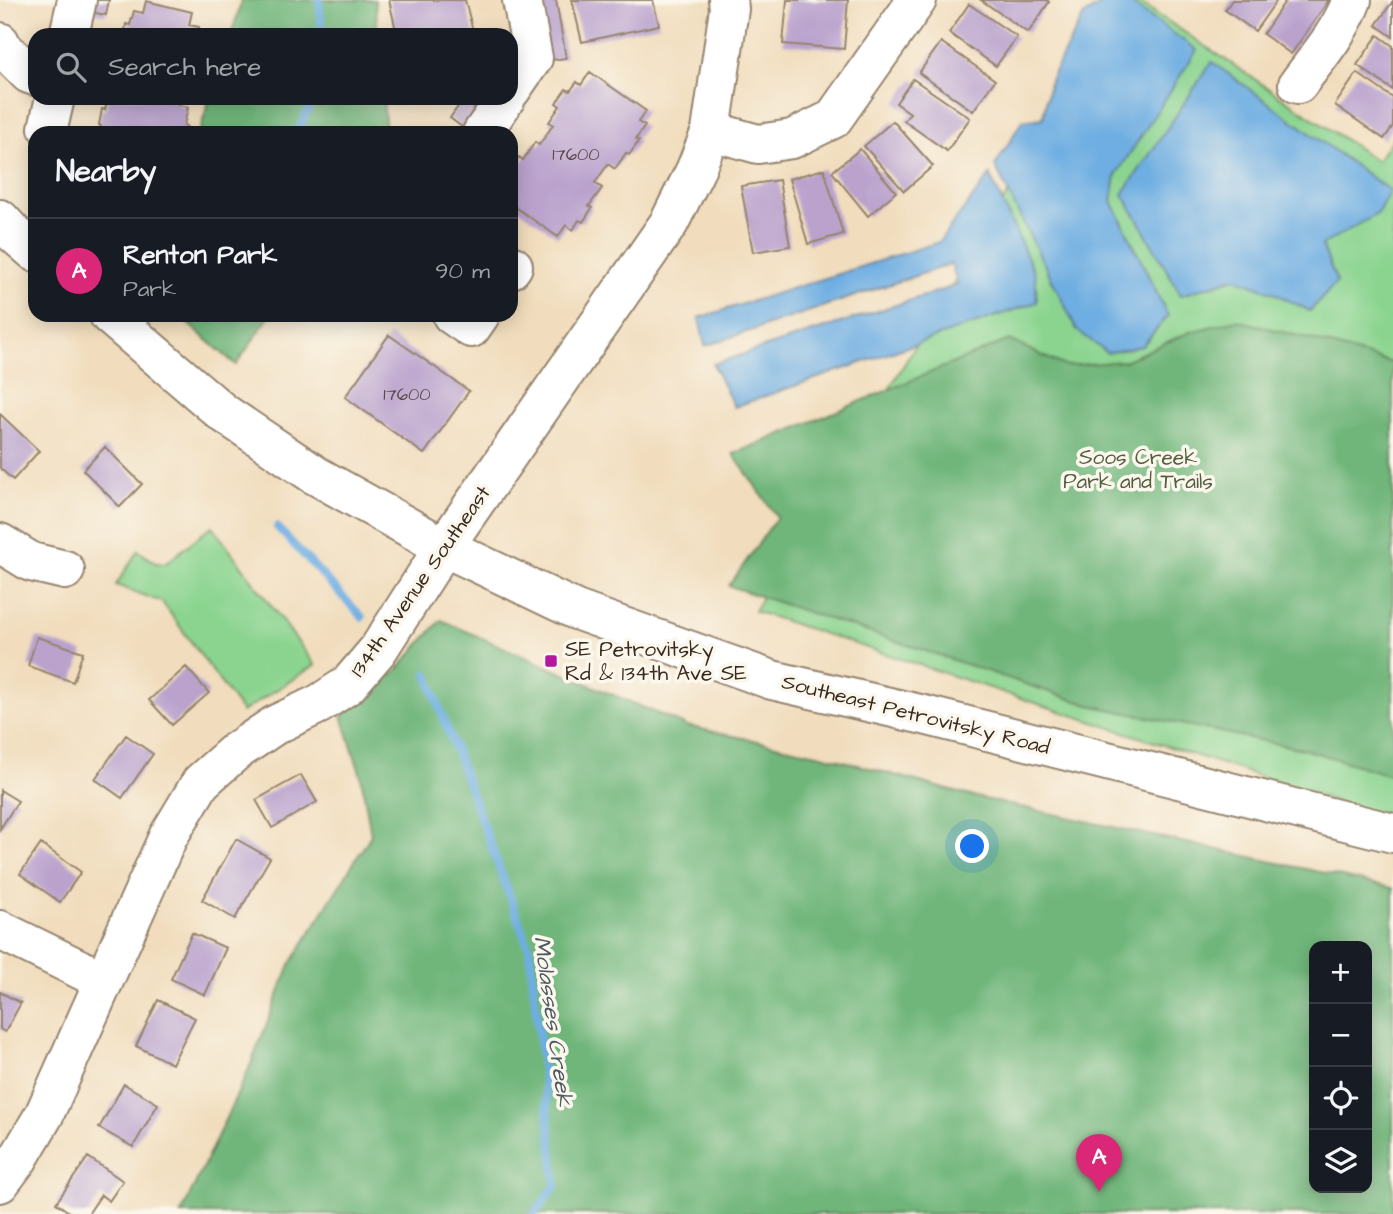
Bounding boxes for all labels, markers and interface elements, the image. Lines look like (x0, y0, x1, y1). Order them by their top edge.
search box (28, 28, 518, 105)
icon: search (52, 48, 90, 86)
text: Search here (108, 49, 261, 85)
house number: 17600 (552, 142, 600, 167)
text: Nearby (56, 151, 156, 193)
text: Renton Park (123, 237, 277, 273)
text: A (72, 255, 86, 287)
text: 90 m (435, 255, 490, 287)
text: Park (123, 273, 176, 305)
house number: 17600 (383, 382, 431, 407)
park label: Soos Creek Park and Trails (1063, 443, 1213, 496)
street label: 134th Avenue Southeast (343, 479, 498, 683)
place label: SE Petrovitsky Rd & 134th Ave SE (565, 635, 747, 688)
marker: SE Petrovitsky Rd & 134th Ave SE (543, 653, 559, 669)
street label: Southeast Petrovitsky Road (778, 667, 1053, 764)
your location (955, 829, 989, 863)
water label: Molasses Creek (525, 934, 581, 1109)
map controls (1309, 941, 1372, 1193)
button: + (1309, 941, 1372, 1004)
button: − (1309, 1004, 1372, 1067)
button: locate (1309, 1067, 1372, 1130)
button: layers (1309, 1130, 1372, 1193)
pin: A (1076, 1134, 1122, 1192)

